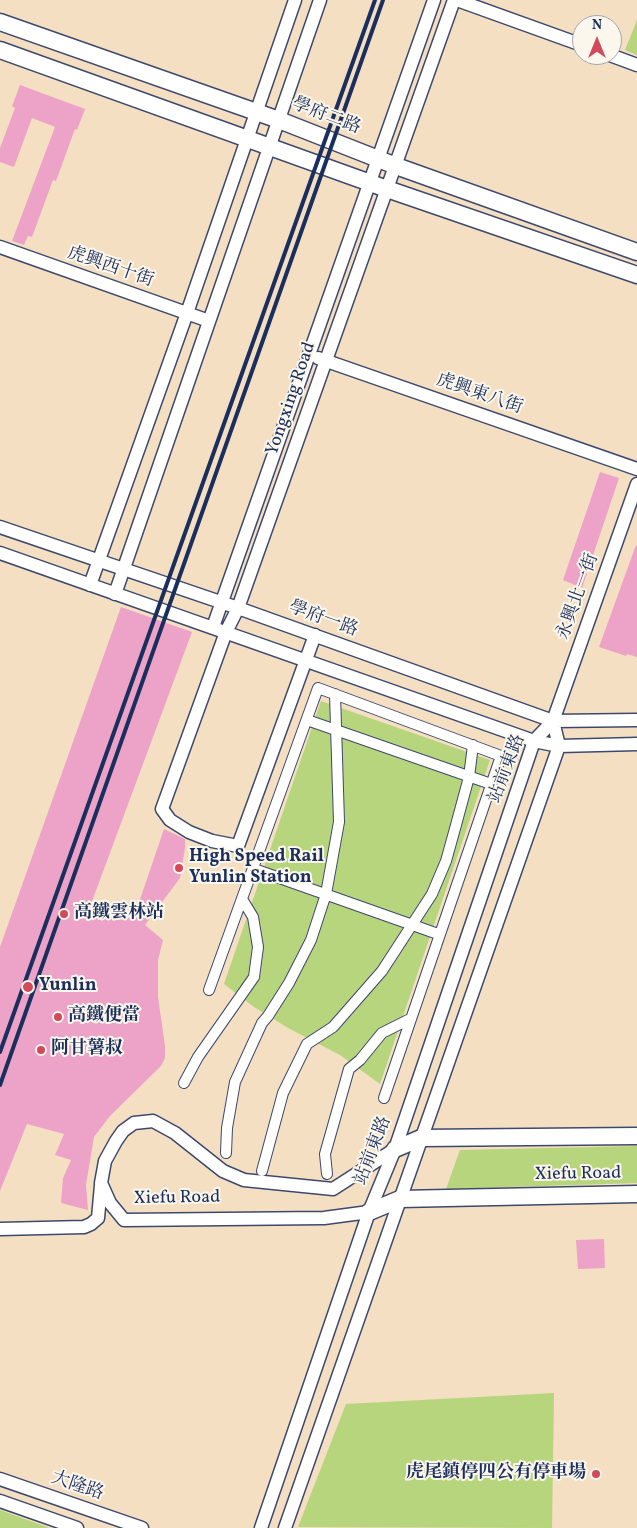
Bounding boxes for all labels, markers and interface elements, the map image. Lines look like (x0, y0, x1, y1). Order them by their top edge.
north arrow (572, 15, 622, 65)
text: N (592, 16, 602, 35)
street label: 學府二路 (289, 94, 363, 140)
street label: 虎興西十街 (64, 243, 156, 293)
street label: Yongxing Road (263, 340, 321, 458)
street label: 虎興東八街 (433, 370, 525, 420)
street label: 永興北一街 (553, 551, 605, 643)
street label: 學府一路 (285, 598, 361, 642)
street label: 站前東路 (485, 732, 531, 806)
place label: High Speed Rail Yunlin Station (189, 847, 324, 890)
marker: High Speed Rail Yunlin Station (173, 862, 185, 874)
place label: 高鐵雲林站 (74, 903, 164, 925)
marker: 高鐵雲林站 (58, 908, 70, 920)
place label: Yunlin (39, 976, 97, 998)
marker: Yunlin (21, 980, 35, 994)
place label: 高鐵便當 (68, 1006, 140, 1028)
marker: 高鐵便當 (52, 1011, 64, 1023)
place label: 阿甘薯叔 (51, 1039, 123, 1061)
marker: 阿甘薯叔 (35, 1044, 47, 1056)
street label: 站前東路 (351, 1114, 397, 1188)
street label: Xiefu Road (535, 1163, 621, 1187)
street label: Xiefu Road (134, 1187, 220, 1211)
place label: 虎尾鎮停四公有停車場 (406, 1463, 586, 1485)
street label: 大隆路 (48, 1468, 106, 1506)
marker: 虎尾鎮停四公有停車場 (590, 1468, 602, 1480)

